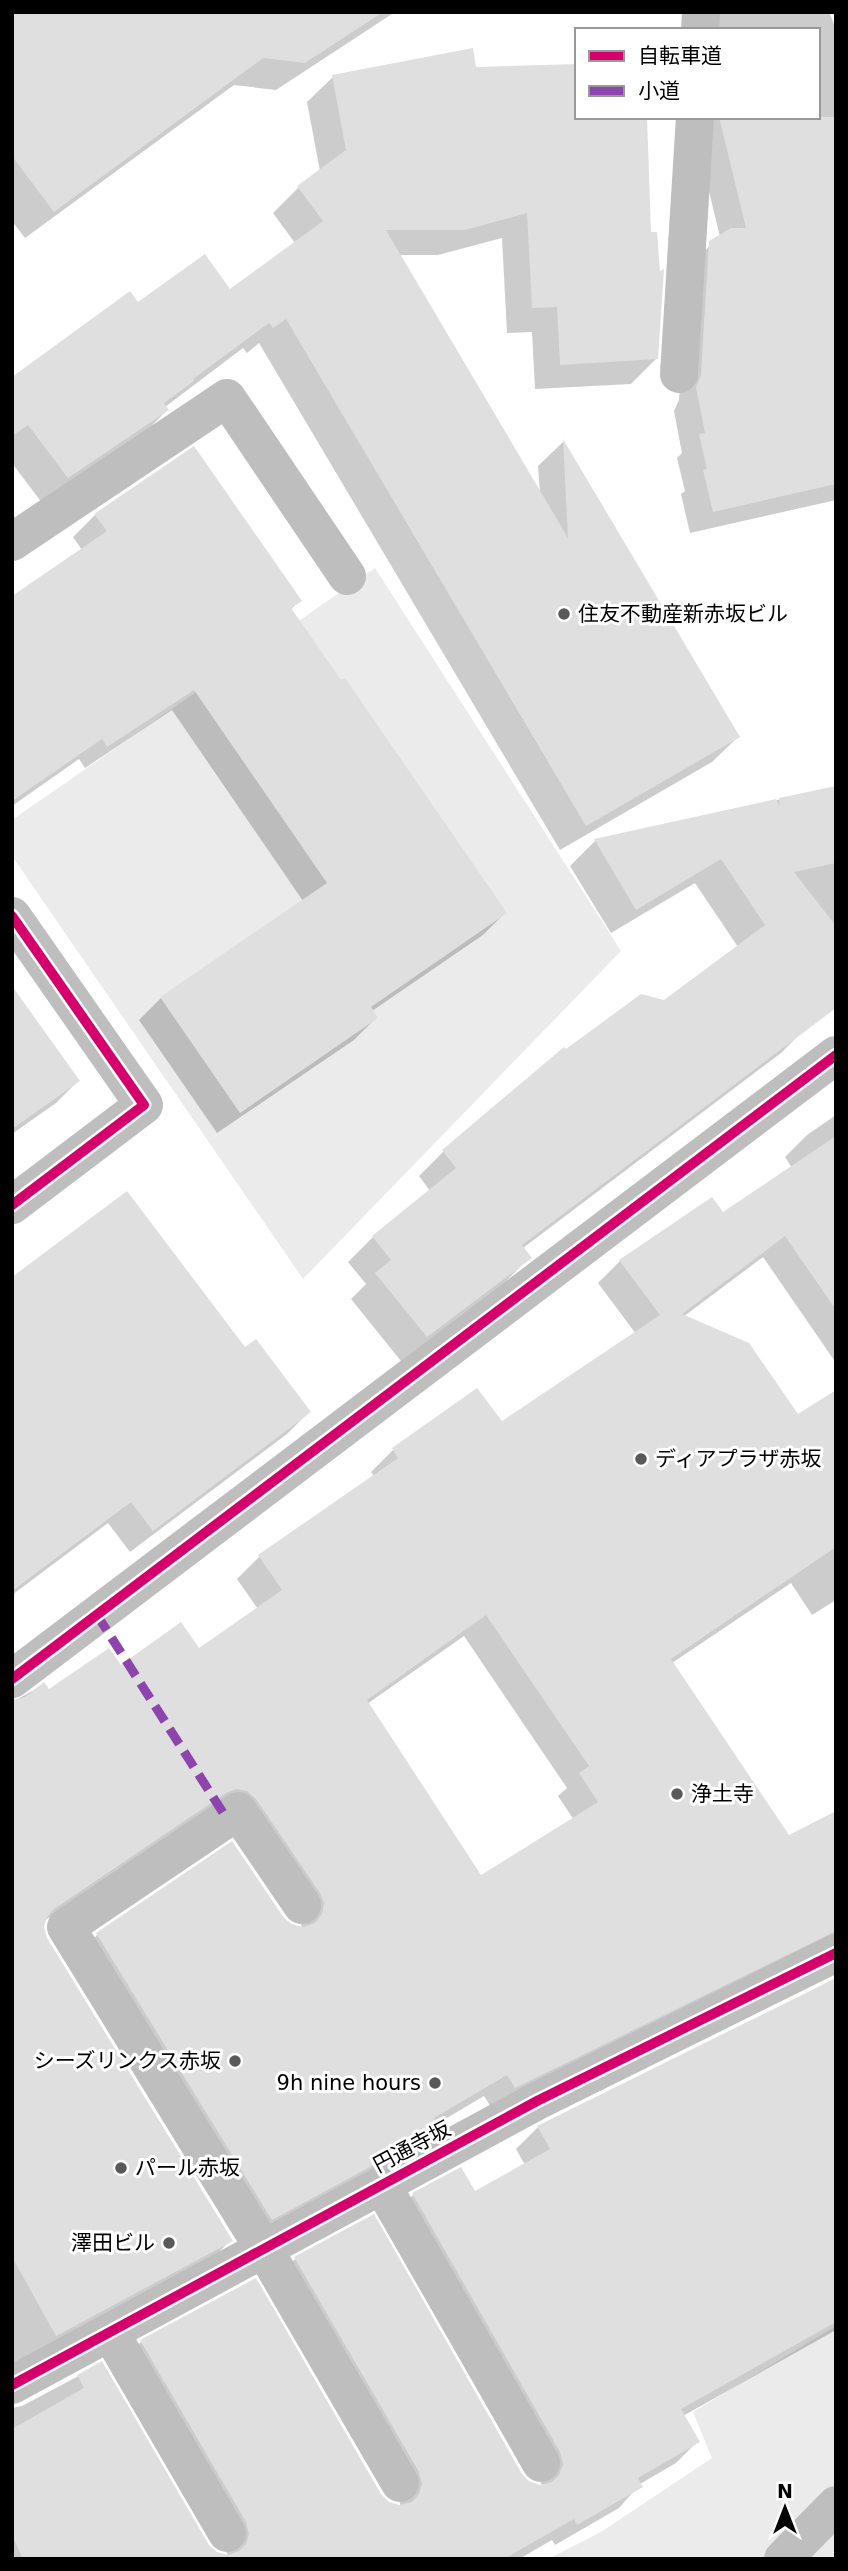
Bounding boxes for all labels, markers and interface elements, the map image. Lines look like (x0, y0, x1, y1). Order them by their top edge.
legend (575, 28, 820, 119)
text: 自転車道 (638, 44, 722, 68)
text: 小道 (638, 79, 680, 103)
place label: 住友不動産新赤坂ビル (578, 602, 788, 626)
marker: 住友不動産新赤坂ビル (556, 606, 572, 622)
place label: ディアプラザ赤坂 (655, 1447, 822, 1471)
marker: ディアプラザ赤坂 (633, 1451, 649, 1467)
place label: 浄土寺 (691, 1782, 754, 1806)
marker: 浄土寺 (669, 1786, 685, 1802)
place label: シーズリンクス赤坂 (34, 2049, 221, 2073)
marker: シーズリンクス赤坂 (227, 2053, 243, 2069)
place label: 9h nine hours (277, 2071, 421, 2095)
marker: 9h nine hours (427, 2075, 443, 2091)
street label: 円通寺坂 (369, 2117, 455, 2177)
place label: パール赤坂 (135, 2156, 240, 2180)
marker: パール赤坂 (113, 2160, 129, 2176)
place label: 澤田ビル (71, 2231, 155, 2255)
marker: 澤田ビル (161, 2235, 177, 2251)
north arrow (750, 2473, 820, 2543)
text: N (777, 2480, 793, 2502)

